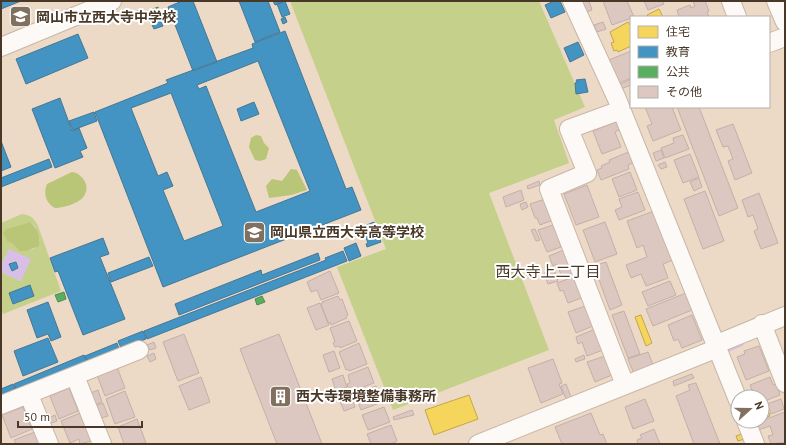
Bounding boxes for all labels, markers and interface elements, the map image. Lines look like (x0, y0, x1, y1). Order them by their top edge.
school or university icon: 岡山市立西大寺中学校 (8, 4, 34, 30)
place label: 岡山市立西大寺中学校 (36, 8, 176, 26)
legend (630, 16, 770, 108)
text: 住宅 (666, 24, 690, 39)
text: 教育 (666, 44, 690, 59)
text: 公共 (666, 64, 690, 79)
text: その他 (666, 84, 702, 99)
school or university icon: 岡山県立西大寺高等学校 (242, 219, 268, 245)
place label: 岡山県立西大寺高等学校 (270, 223, 424, 241)
district label: 西大寺上二丁目 (495, 262, 601, 281)
building icon: 西大寺環境整備事務所 (268, 383, 294, 409)
place label: 西大寺環境整備事務所 (296, 387, 436, 405)
north arrow (730, 389, 770, 429)
text: N (752, 400, 767, 411)
scale bar (18, 403, 142, 429)
text: 50 m (24, 409, 50, 424)

